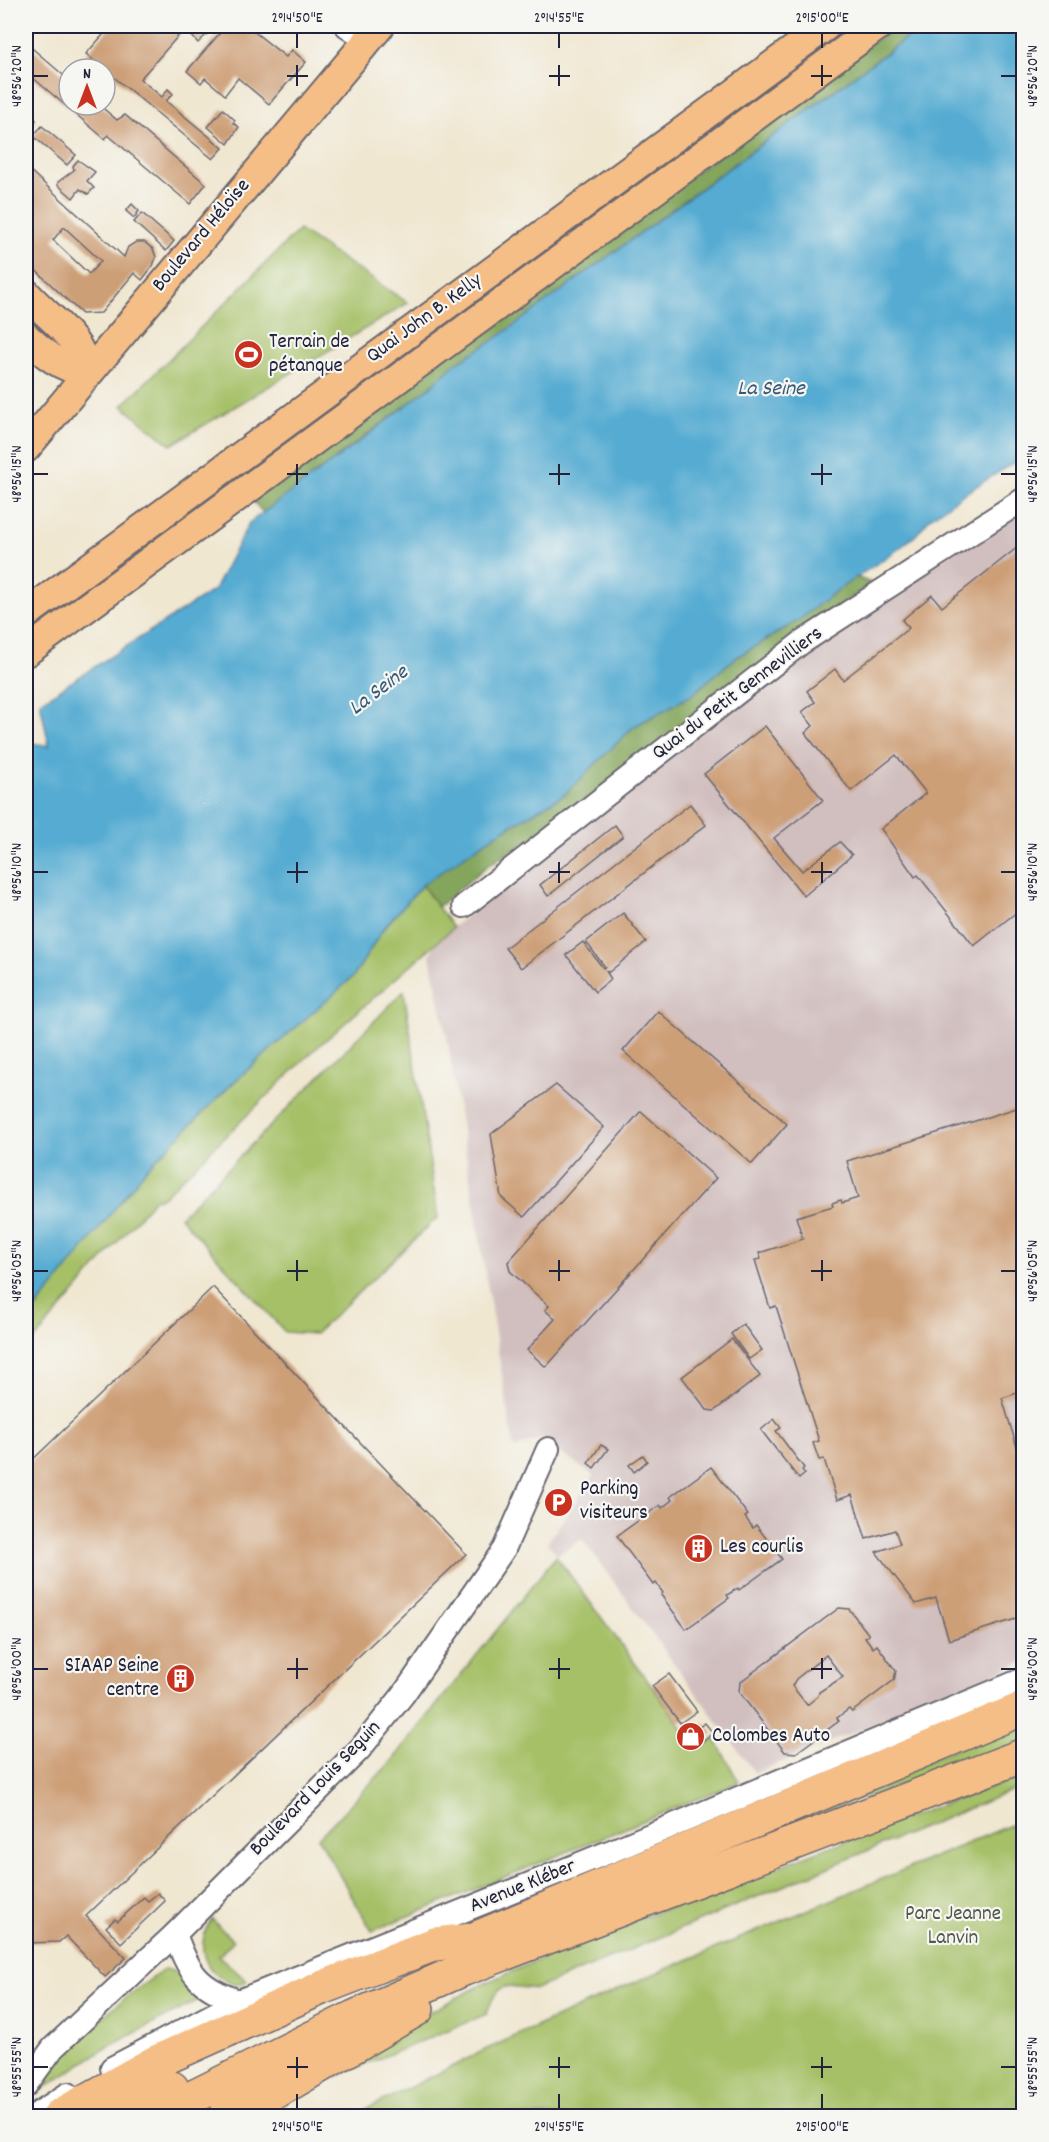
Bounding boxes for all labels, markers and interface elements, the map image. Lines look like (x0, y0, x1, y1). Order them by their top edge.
text: 2°14'50"E (271, 8, 323, 30)
text: 2°14'55"E (534, 8, 584, 30)
text: 2°15'00"E (795, 8, 849, 30)
text: 48°56'20"N (7, 45, 29, 107)
text: 48°56'20"N (1023, 45, 1045, 107)
north arrow (57, 57, 117, 117)
text: N (83, 63, 91, 86)
street label: Boulevard Héloïse (146, 173, 258, 299)
street label: Quai John B. Kelly (361, 266, 489, 371)
place label: Terrain de pétanque (269, 328, 350, 382)
sports icon: Terrain de pétanque (232, 339, 264, 371)
water label: La Seine (737, 374, 806, 405)
text: 48°56'15"N (7, 445, 29, 503)
text: 48°56'15"N (1023, 445, 1045, 503)
street label: Quai du Petit Gennevilliers (646, 620, 830, 768)
water label: La Seine (343, 657, 416, 724)
text: 48°56'10"N (7, 843, 29, 901)
text: 48°56'10"N (1023, 843, 1045, 901)
text: 48°56'05"N (7, 1240, 29, 1302)
text: 48°56'05"N (1023, 1240, 1045, 1302)
place label: Parking visiteurs (580, 1475, 648, 1529)
parking icon: Parking visiteurs (543, 1486, 575, 1518)
building icon: Les courlis (683, 1532, 715, 1564)
place label: Les courlis (720, 1533, 804, 1563)
text: 48°56'00"N (7, 1637, 29, 1701)
text: 48°56'00"N (1023, 1637, 1045, 1701)
place label: SIAAP Seine centre (65, 1652, 159, 1706)
building icon: SIAAP Seine centre (164, 1663, 196, 1695)
street label: Boulevard Louis Seguin (243, 1714, 389, 1864)
shop icon: Colombes Auto (675, 1721, 707, 1753)
place label: Colombes Auto (712, 1722, 830, 1752)
street label: Avenue Kléber (465, 1852, 581, 1922)
park label: Parc Jeanne Lanvin (905, 1900, 1001, 1954)
text: 48°55'55"N (7, 2037, 29, 2097)
text: 48°55'55"N (1023, 2037, 1045, 2097)
text: 2°14'50"E (271, 2117, 323, 2139)
text: 2°14'55"E (534, 2117, 584, 2139)
text: 2°15'00"E (795, 2117, 849, 2139)

